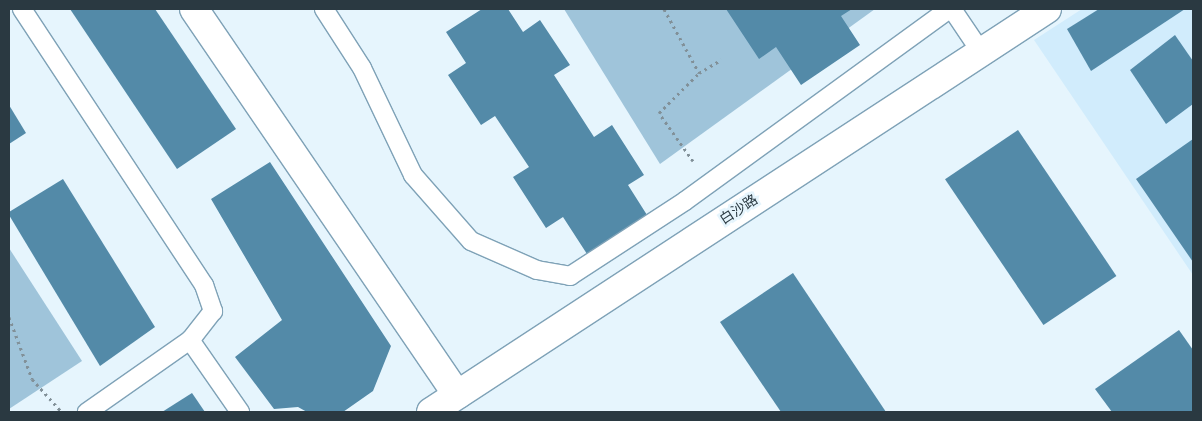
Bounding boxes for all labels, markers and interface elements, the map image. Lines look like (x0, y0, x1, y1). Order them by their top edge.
street label: 白沙路 (717, 192, 761, 228)

